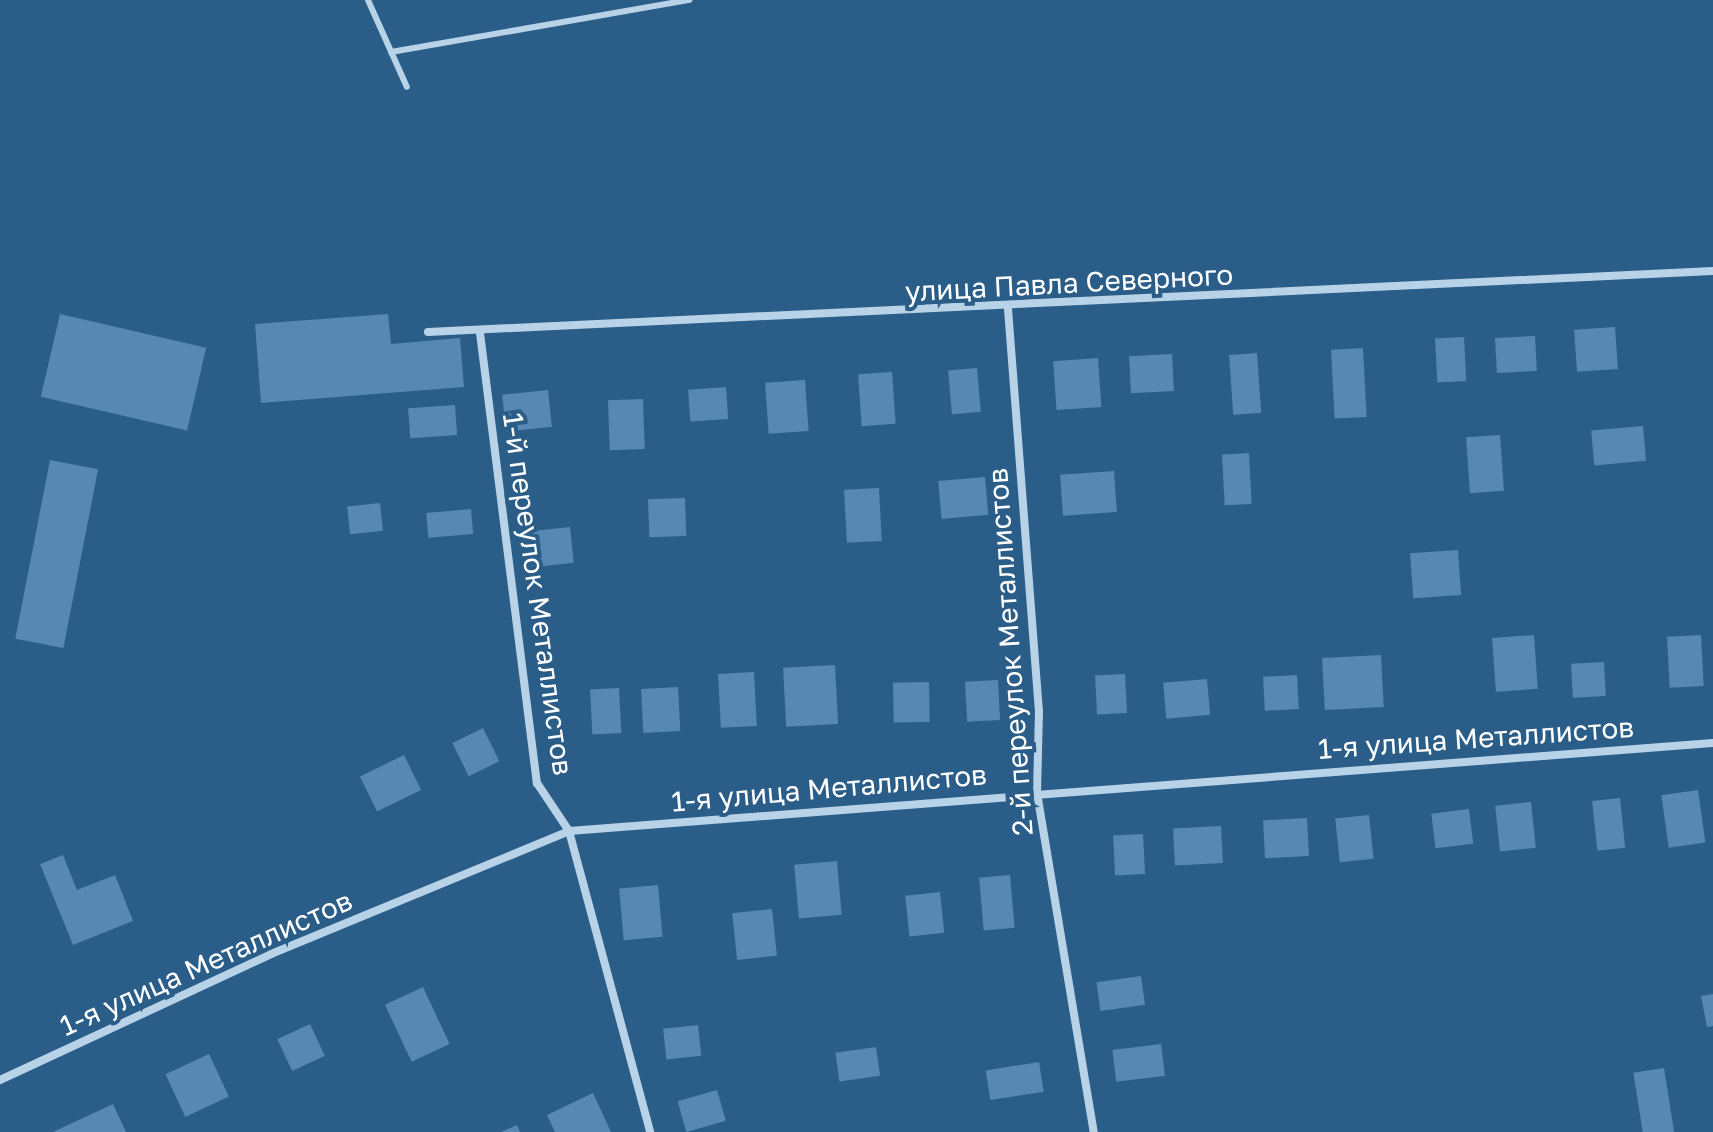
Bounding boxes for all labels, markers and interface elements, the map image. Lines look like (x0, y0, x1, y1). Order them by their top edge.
street label: улица Павла Северного (904, 258, 1234, 308)
street label: 1-й переулок Металлистов (496, 411, 580, 777)
street label: 2-й переулок Металлистов (980, 467, 1040, 837)
street label: 1-я улица Металлистов (1317, 710, 1635, 766)
street label: 1-я улица Металлистов (670, 757, 988, 819)
street label: 1-я улица Металлистов (55, 883, 357, 1043)

